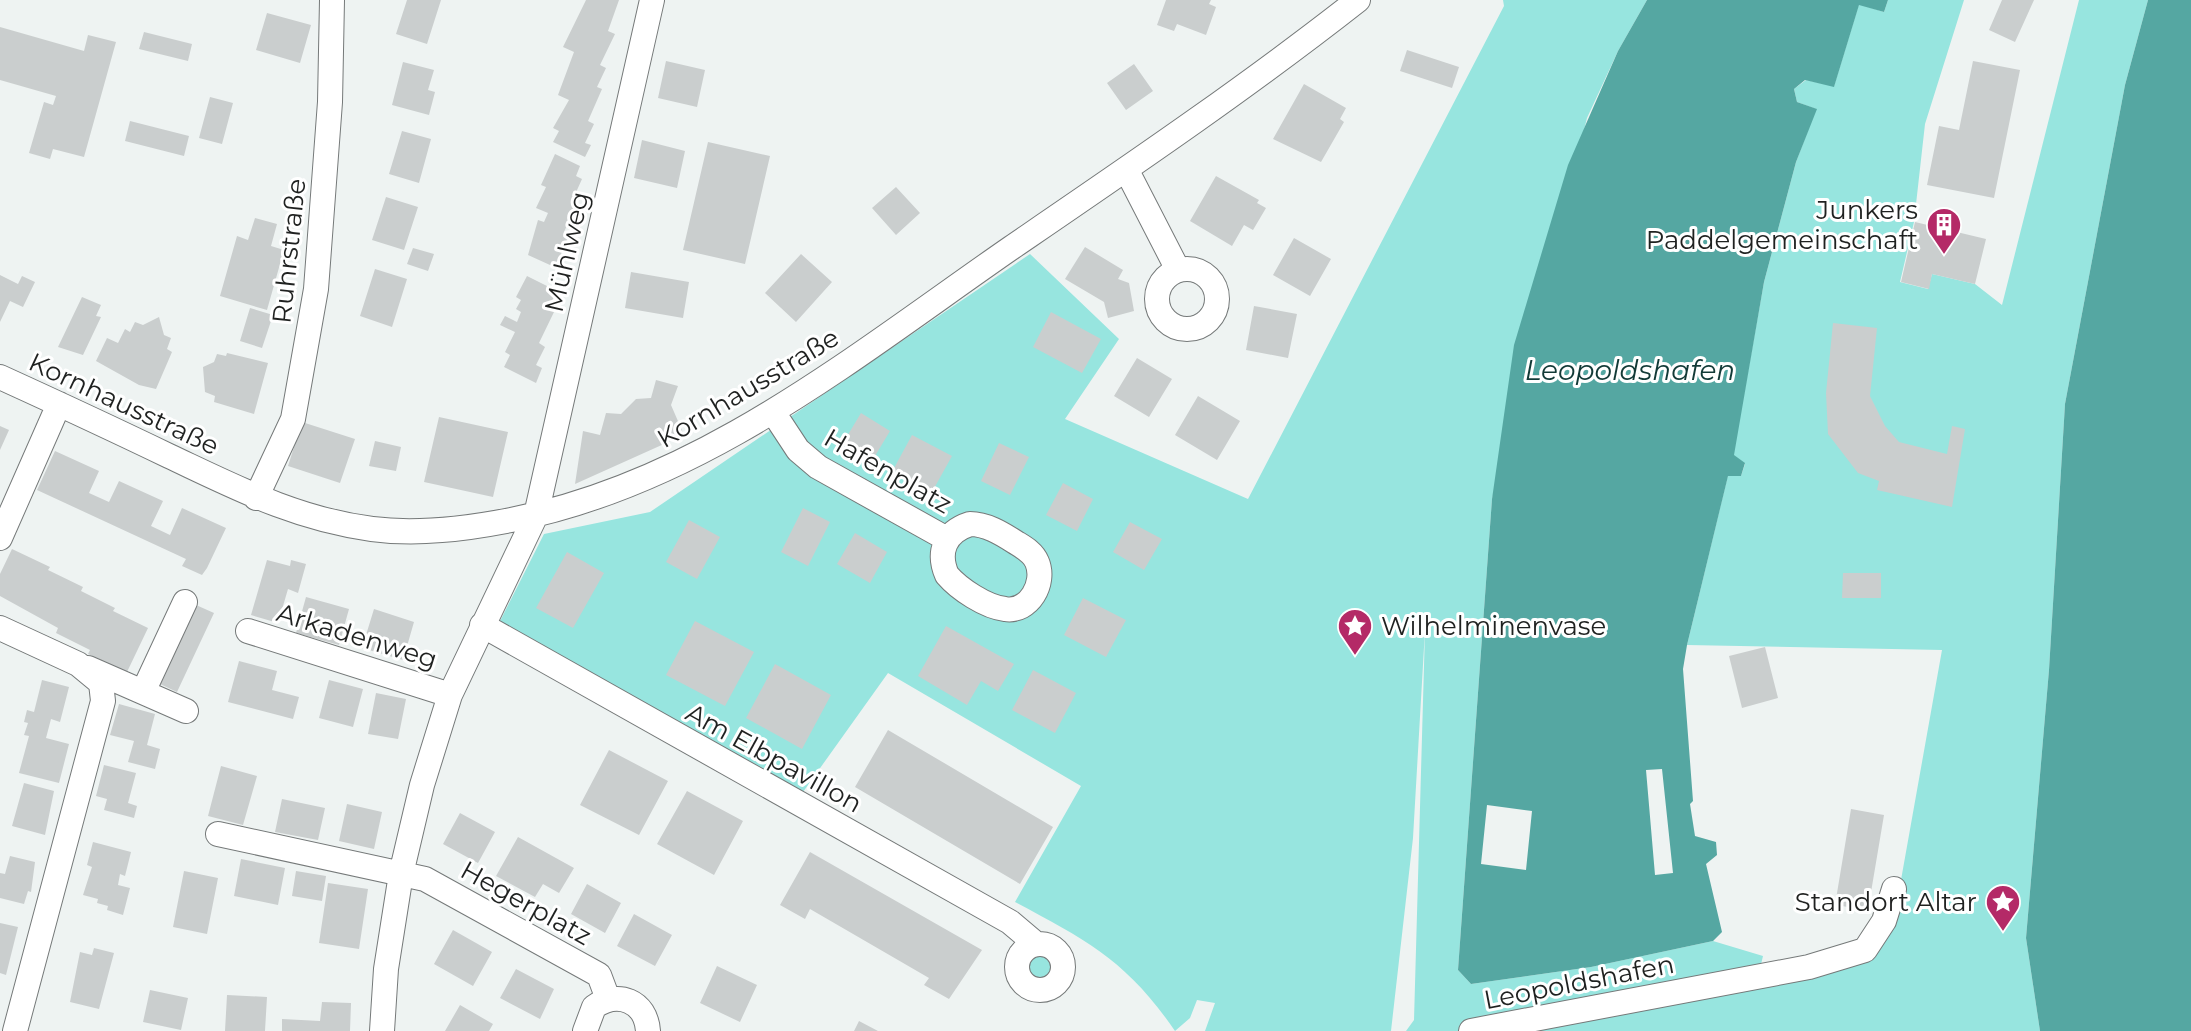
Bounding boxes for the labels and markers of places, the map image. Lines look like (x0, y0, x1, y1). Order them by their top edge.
place label: Junkers Paddelgemeinschaft (1646, 194, 1918, 256)
building icon: Junkers Paddelgemeinschaft (1925, 206, 1963, 256)
place icon: Wilhelminenvase (1336, 607, 1374, 657)
place label: Wilhelminenvase (1381, 610, 1606, 642)
place icon: Standort Altar (1984, 883, 2022, 933)
place label: Standort Altar (1795, 886, 1977, 918)

